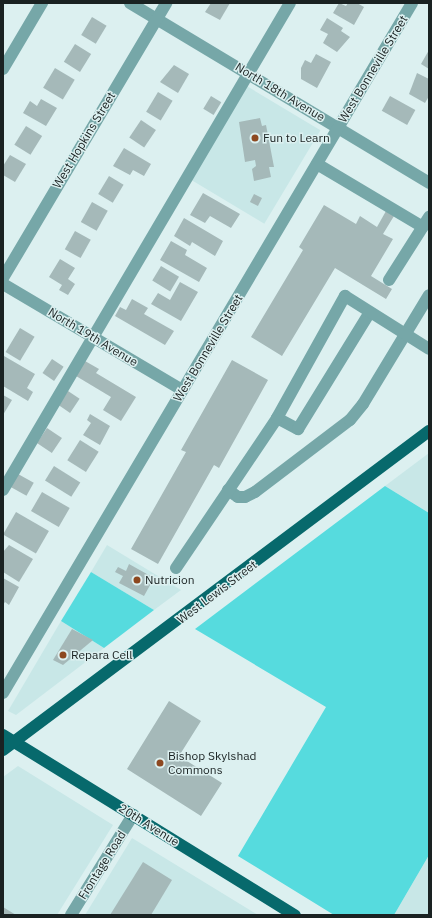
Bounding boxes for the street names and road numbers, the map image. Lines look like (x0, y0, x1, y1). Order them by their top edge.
street label: West Bonneville Street (335, 13, 411, 125)
street label: North 18th Avenue (233, 60, 327, 124)
street label: West Hopkins Street (50, 89, 118, 191)
street label: West Bonneville Street (170, 292, 246, 404)
street label: North 19th Avenue (46, 305, 140, 369)
street label: West Lewis Street (174, 557, 260, 627)
street label: 20th Avenue (116, 801, 182, 849)
street label: Frontage Road (75, 828, 129, 902)

